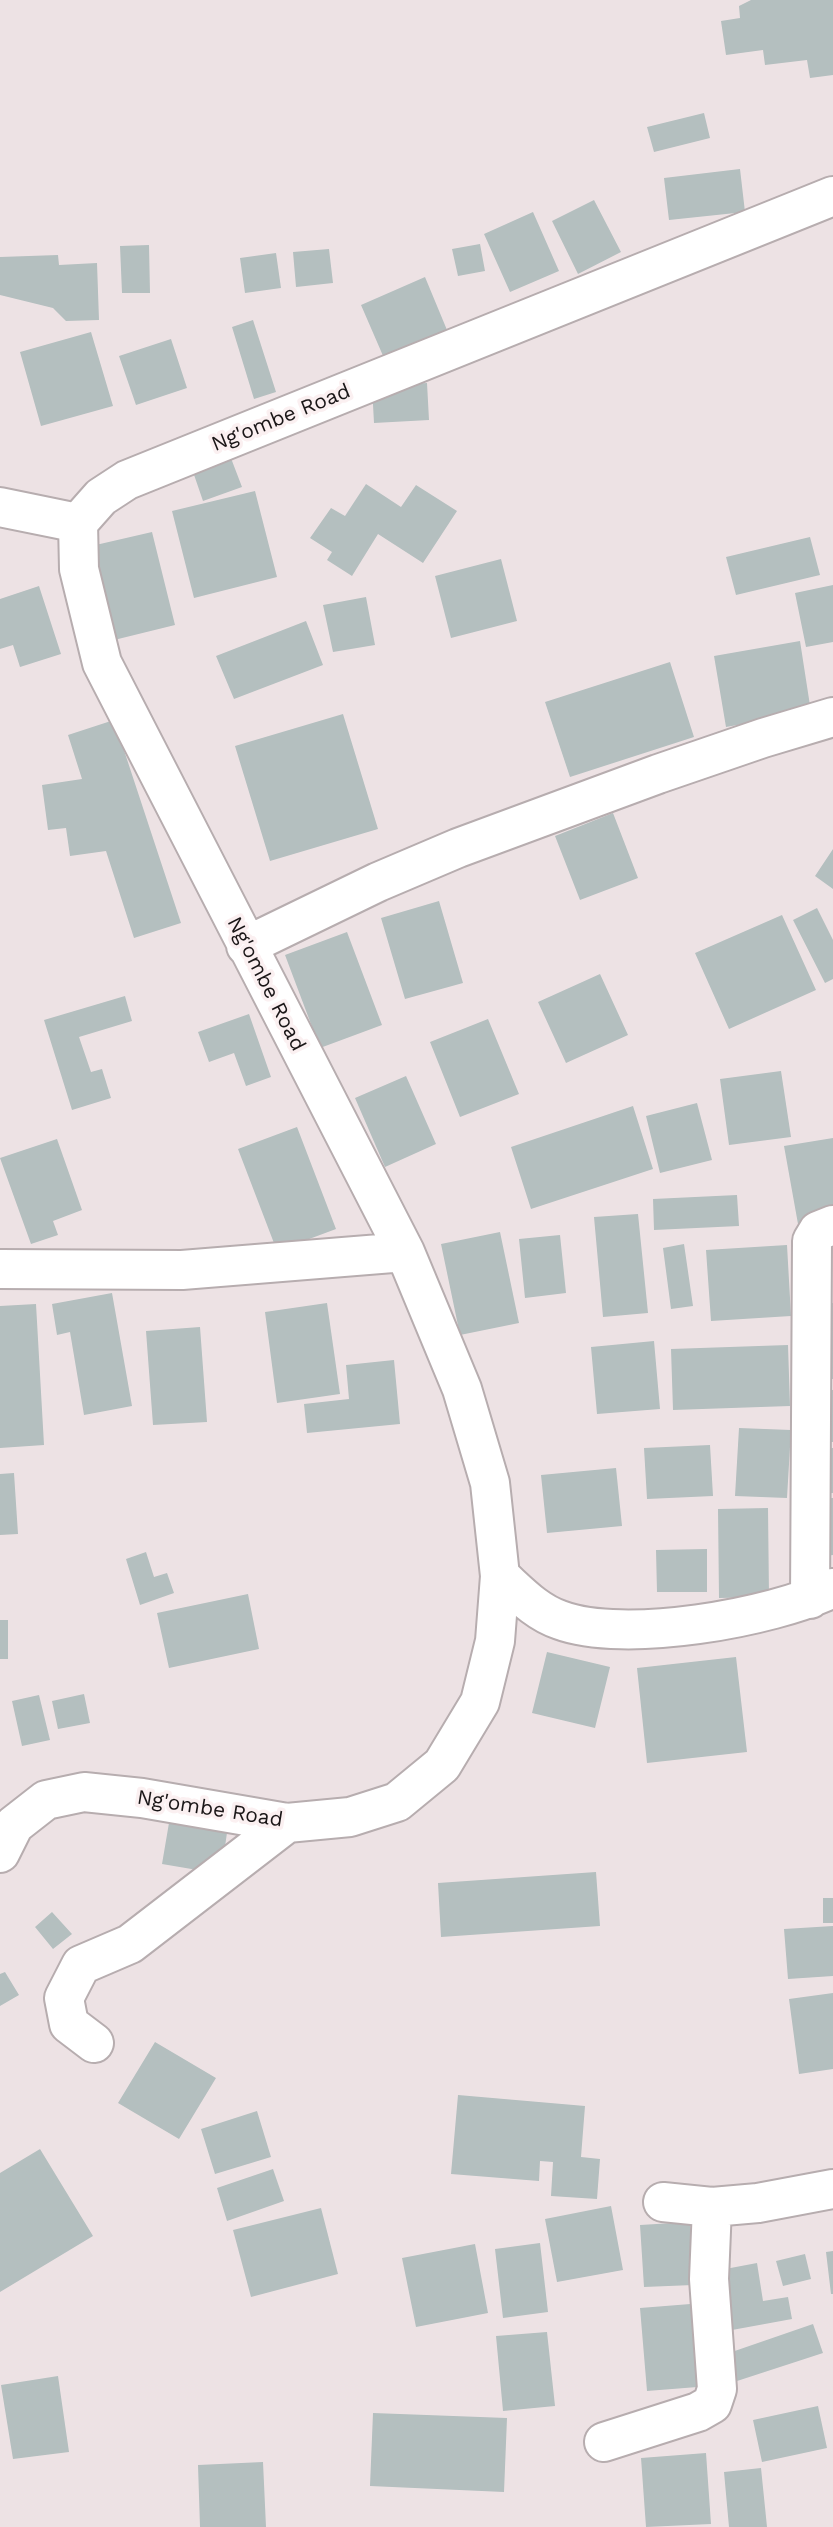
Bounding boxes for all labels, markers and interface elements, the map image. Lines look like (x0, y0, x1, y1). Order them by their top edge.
street label: Ng'ombe Road (208, 379, 354, 457)
street label: Ng'ombe Road (221, 913, 311, 1055)
street label: Ng'ombe Road (135, 1785, 285, 1833)

